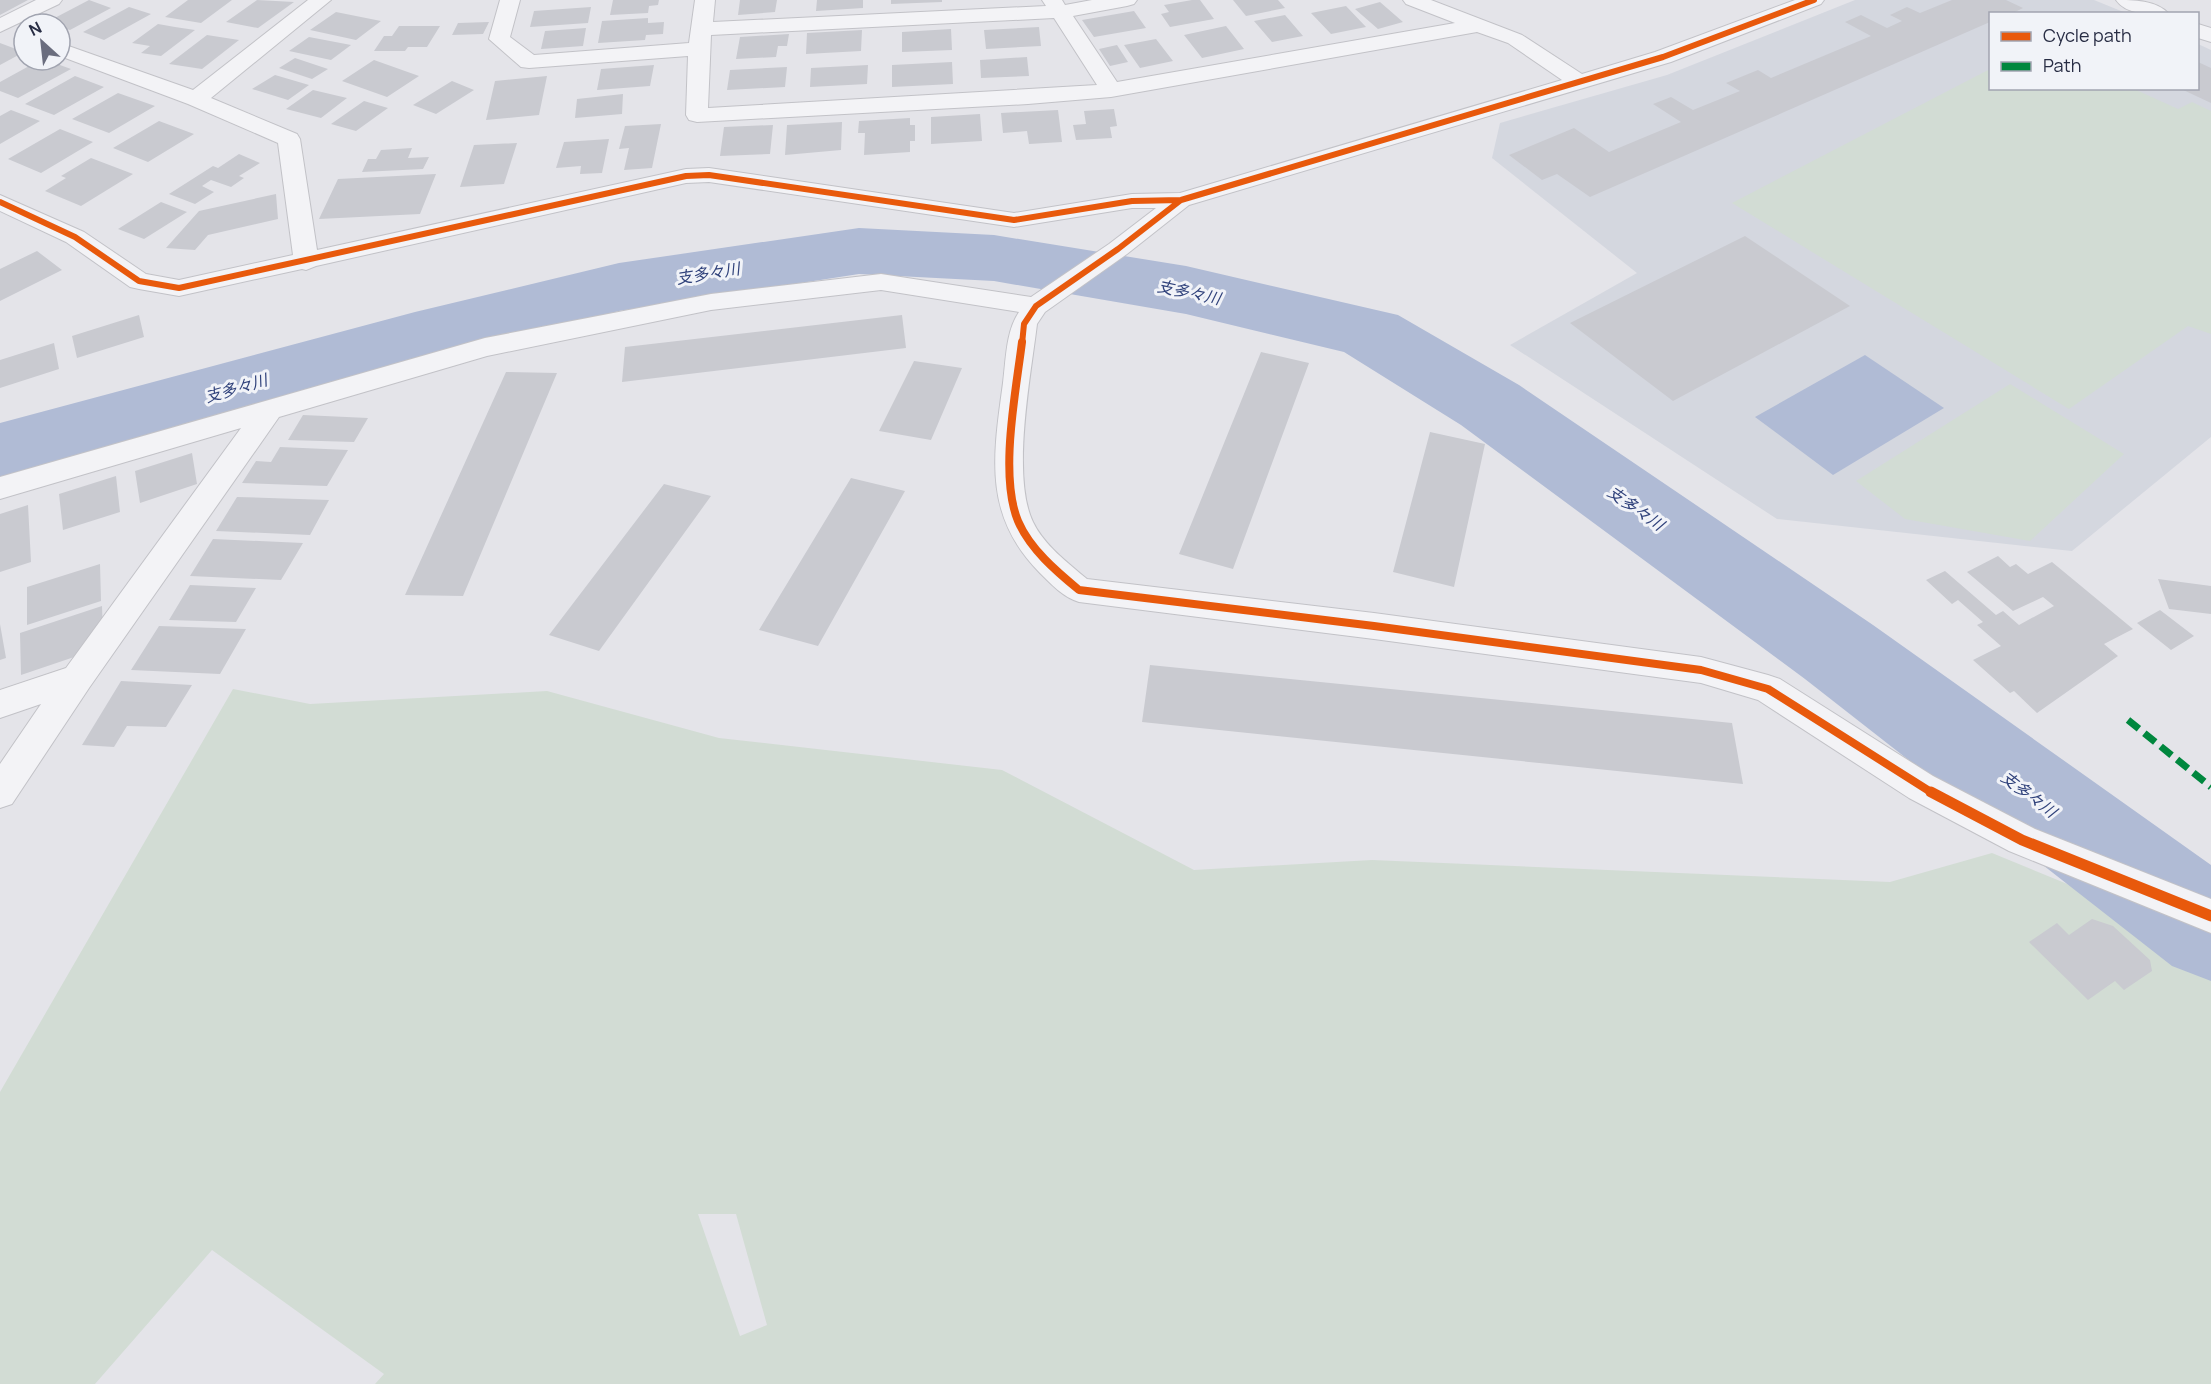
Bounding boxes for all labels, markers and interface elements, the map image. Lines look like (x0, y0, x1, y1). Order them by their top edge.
north arrow (12, 12, 72, 72)
legend (1989, 12, 2199, 90)
text: N (25, 16, 45, 41)
text: Cycle path (2043, 23, 2132, 47)
text: Path (2043, 53, 2081, 77)
water label: 支多々川 (675, 257, 743, 289)
water label: 支多々川 (1155, 275, 1225, 310)
water label: 支多々川 (202, 368, 272, 407)
water label: 支多々川 (1603, 481, 1670, 537)
water label: 支多々川 (1997, 766, 2063, 823)

